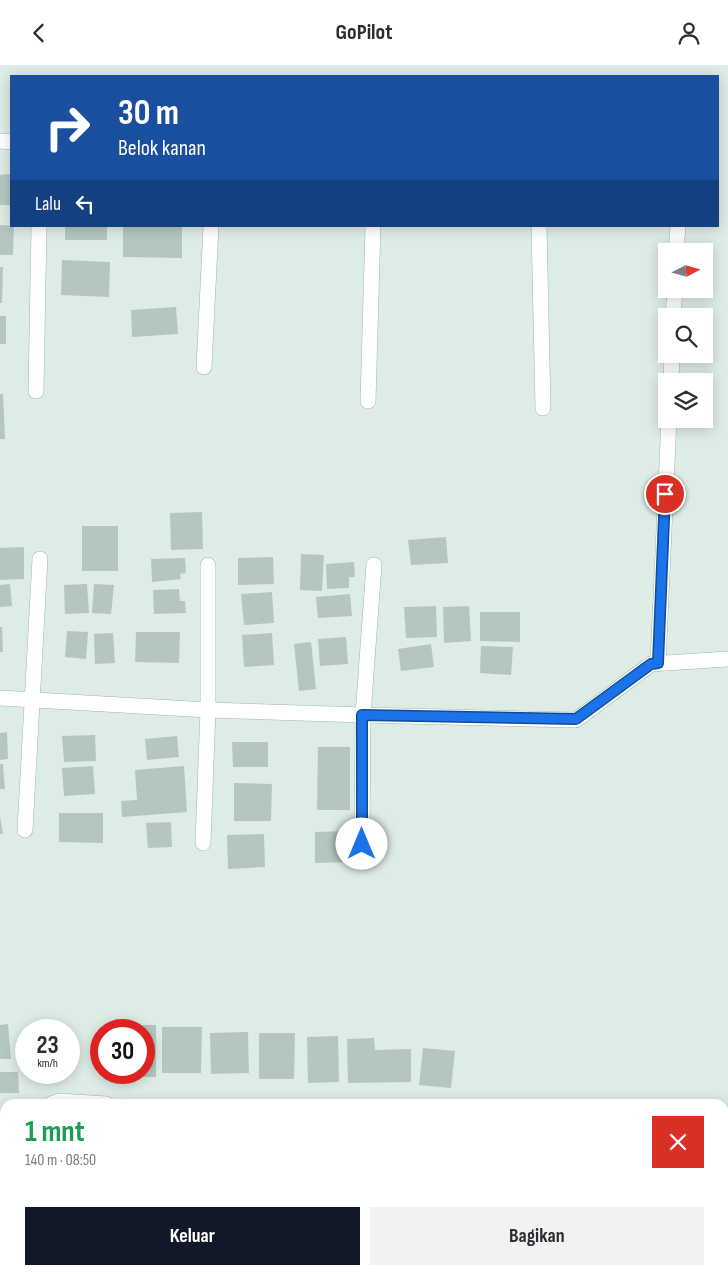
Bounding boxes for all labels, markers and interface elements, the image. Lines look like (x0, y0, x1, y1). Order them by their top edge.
icon: back (25, 19, 53, 47)
text: GoPilot (336, 19, 392, 46)
icon: person (675, 19, 703, 47)
text: 30 m (118, 92, 179, 135)
icon: right (35, 95, 100, 160)
text: Belok kanan (118, 135, 206, 162)
icon: left (71, 190, 99, 218)
text: Lalu (35, 193, 61, 216)
north arrow (658, 243, 712, 297)
map controls (658, 243, 713, 428)
button: search (658, 308, 713, 363)
button: layers (658, 373, 713, 428)
pin (644, 473, 686, 515)
icon: arrive (651, 480, 679, 508)
position arrow (335, 817, 387, 869)
speed limit sign: 30 (90, 1019, 155, 1084)
text: 23 (36, 1030, 59, 1061)
text: km/h (37, 1056, 58, 1071)
text: 1 mnt (25, 1114, 85, 1150)
button: close (652, 1116, 704, 1168)
text: 140 m · 08:50 (25, 1151, 96, 1170)
button: Keluar (25, 1207, 360, 1265)
button: Bagikan (370, 1207, 704, 1265)

